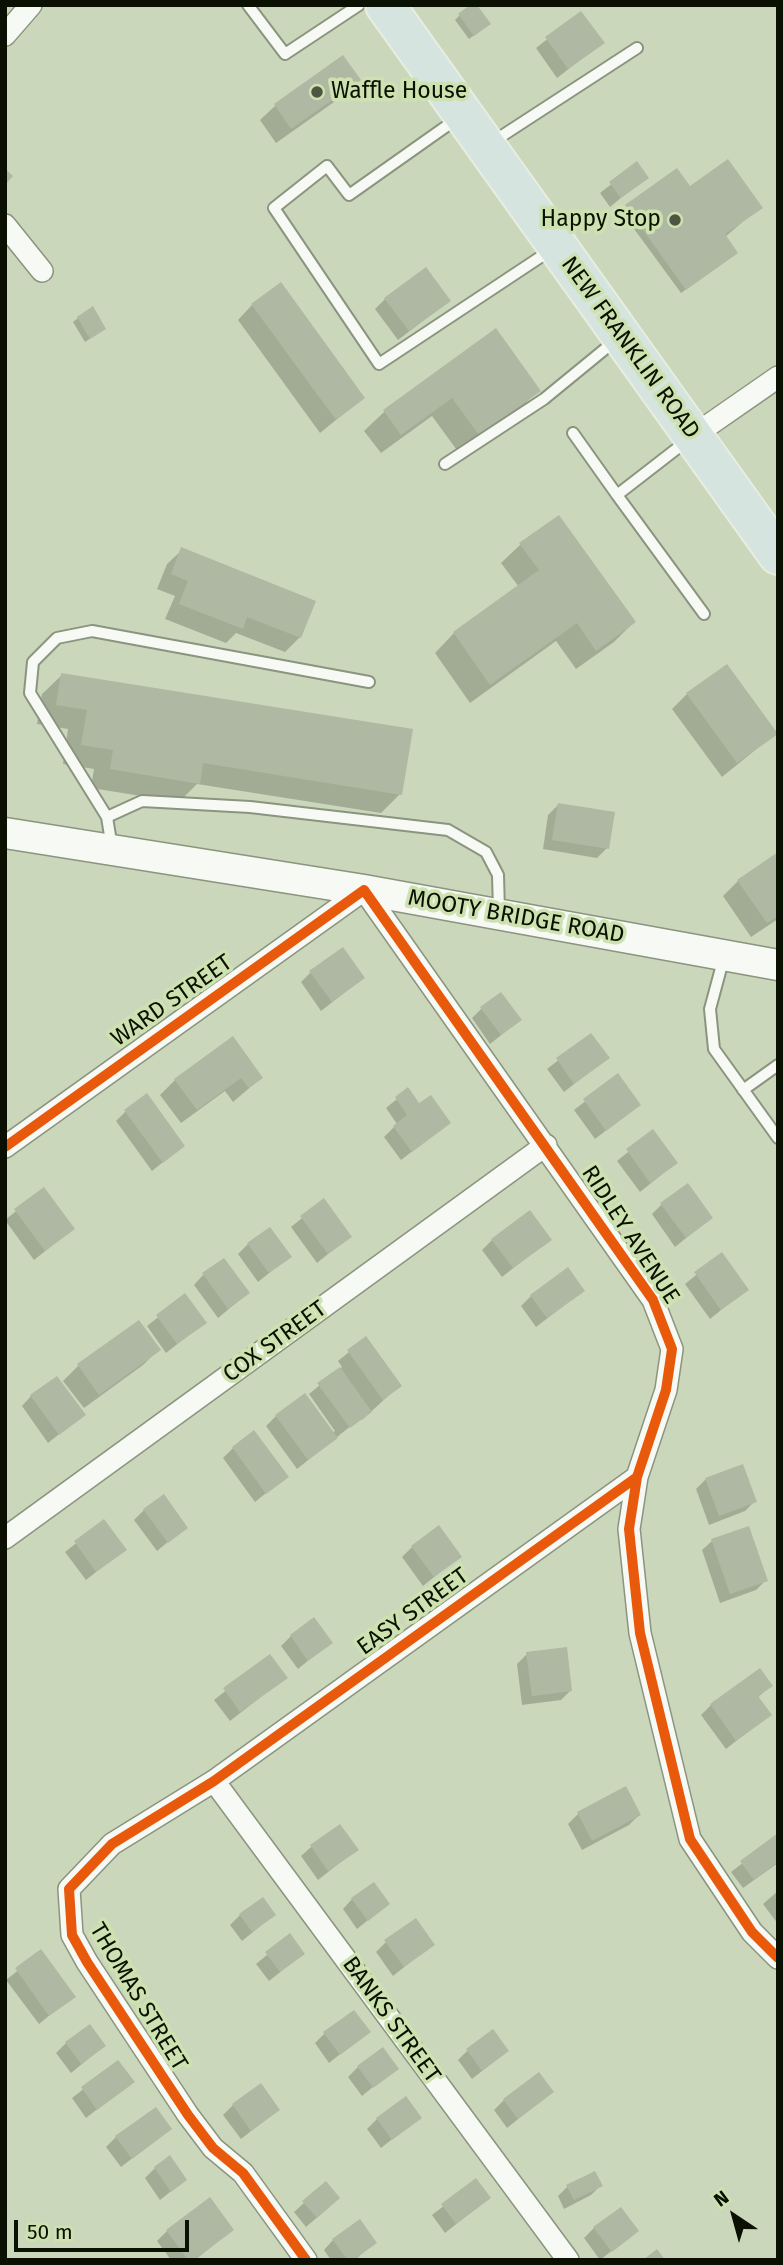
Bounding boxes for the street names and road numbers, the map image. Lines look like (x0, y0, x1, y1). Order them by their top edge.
street label: NEW FRANKLIN ROAD (555, 252, 705, 444)
street label: MOOTY BRIDGE ROAD (406, 884, 626, 950)
street label: WARD STREET (106, 949, 238, 1053)
street label: RIDLEY AVENUE (575, 1161, 685, 1309)
street label: COX STREET (218, 1295, 332, 1389)
street label: EASY STREET (352, 1562, 474, 1662)
street label: THOMAS STREET (83, 1918, 193, 2076)
street label: BANKS STREET (336, 1952, 446, 2088)

